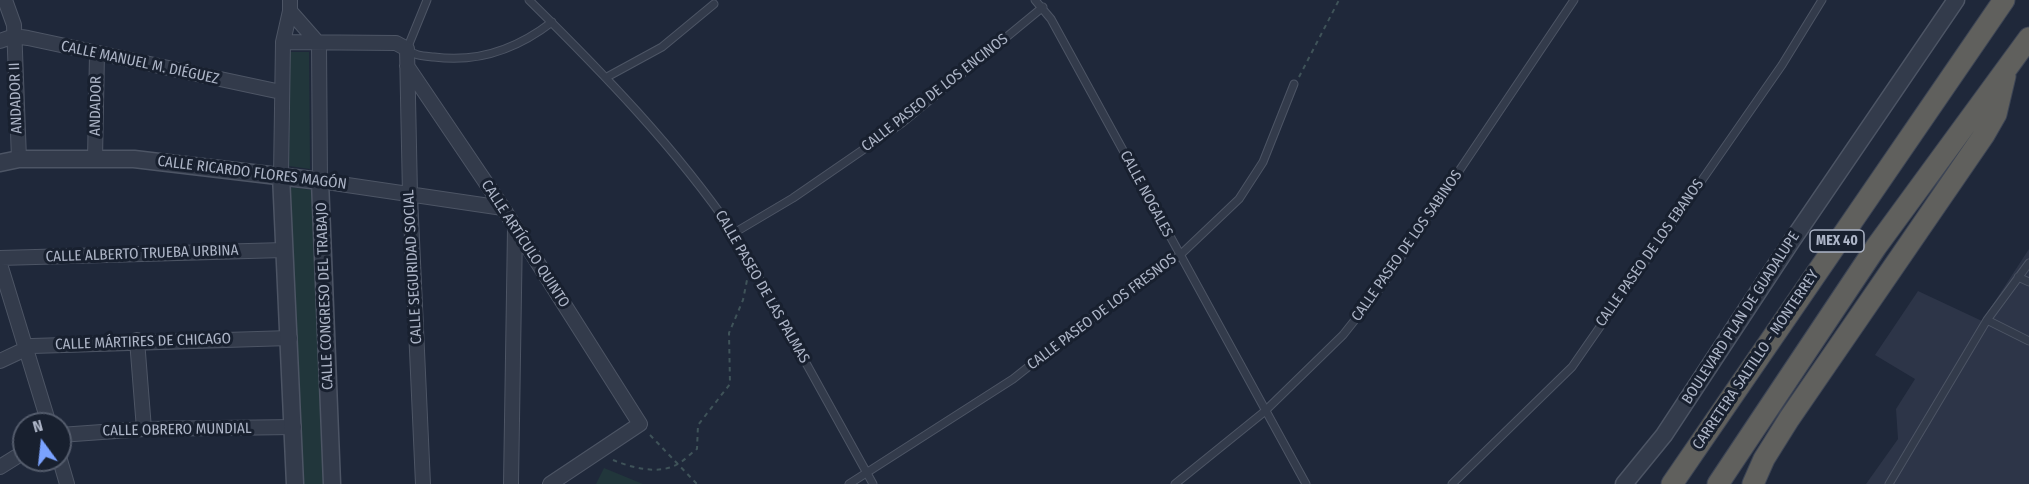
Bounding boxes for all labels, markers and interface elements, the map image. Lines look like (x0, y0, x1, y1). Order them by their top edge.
street label: CALLE PASEO DE LOS ENCINOS (858, 30, 1012, 156)
street label: CALLE MANUEL M. DIÉGUEZ (59, 37, 221, 89)
street label: ANDADOR II (6, 62, 26, 134)
street label: ANDADOR (86, 76, 106, 136)
street label: CALLE NOGALES (1116, 148, 1176, 240)
street label: CALLE RICARDO FLORES MAGÓN (156, 152, 348, 194)
street label: CALLE PASEO DE LOS SABINOS (1348, 167, 1466, 325)
street label: CALLE PASEO DE LOS EBANOS (1592, 176, 1708, 330)
street label: CALLE ARTÍCULO QUINTO (477, 177, 573, 311)
street label: CALLE SEGURIDAD SOCIAL (400, 189, 426, 345)
street label: CALLE CONGRESO DEL TRABAJO (313, 202, 337, 390)
street label: CALLE PASEO DE LAS PALMAS (711, 207, 813, 367)
street label: BOULEVARD PLAN DE GUADALUPE (1679, 228, 1803, 408)
road number: MEX 40 (1810, 230, 1864, 252)
street label: CALLE ALBERTO TRUEBA URBINA (45, 242, 239, 266)
street label: CALLE PASEO DE LOS FRESNOS (1024, 250, 1180, 374)
street label: CARRETERA SALTILLO - MONTERREY (1689, 267, 1823, 453)
street label: CALLE MÁRTIRES DE CHICAGO (55, 330, 231, 354)
north arrow (12, 412, 72, 472)
text: N (31, 416, 45, 436)
street label: CALLE OBRERO MUNDIAL (102, 420, 252, 440)

